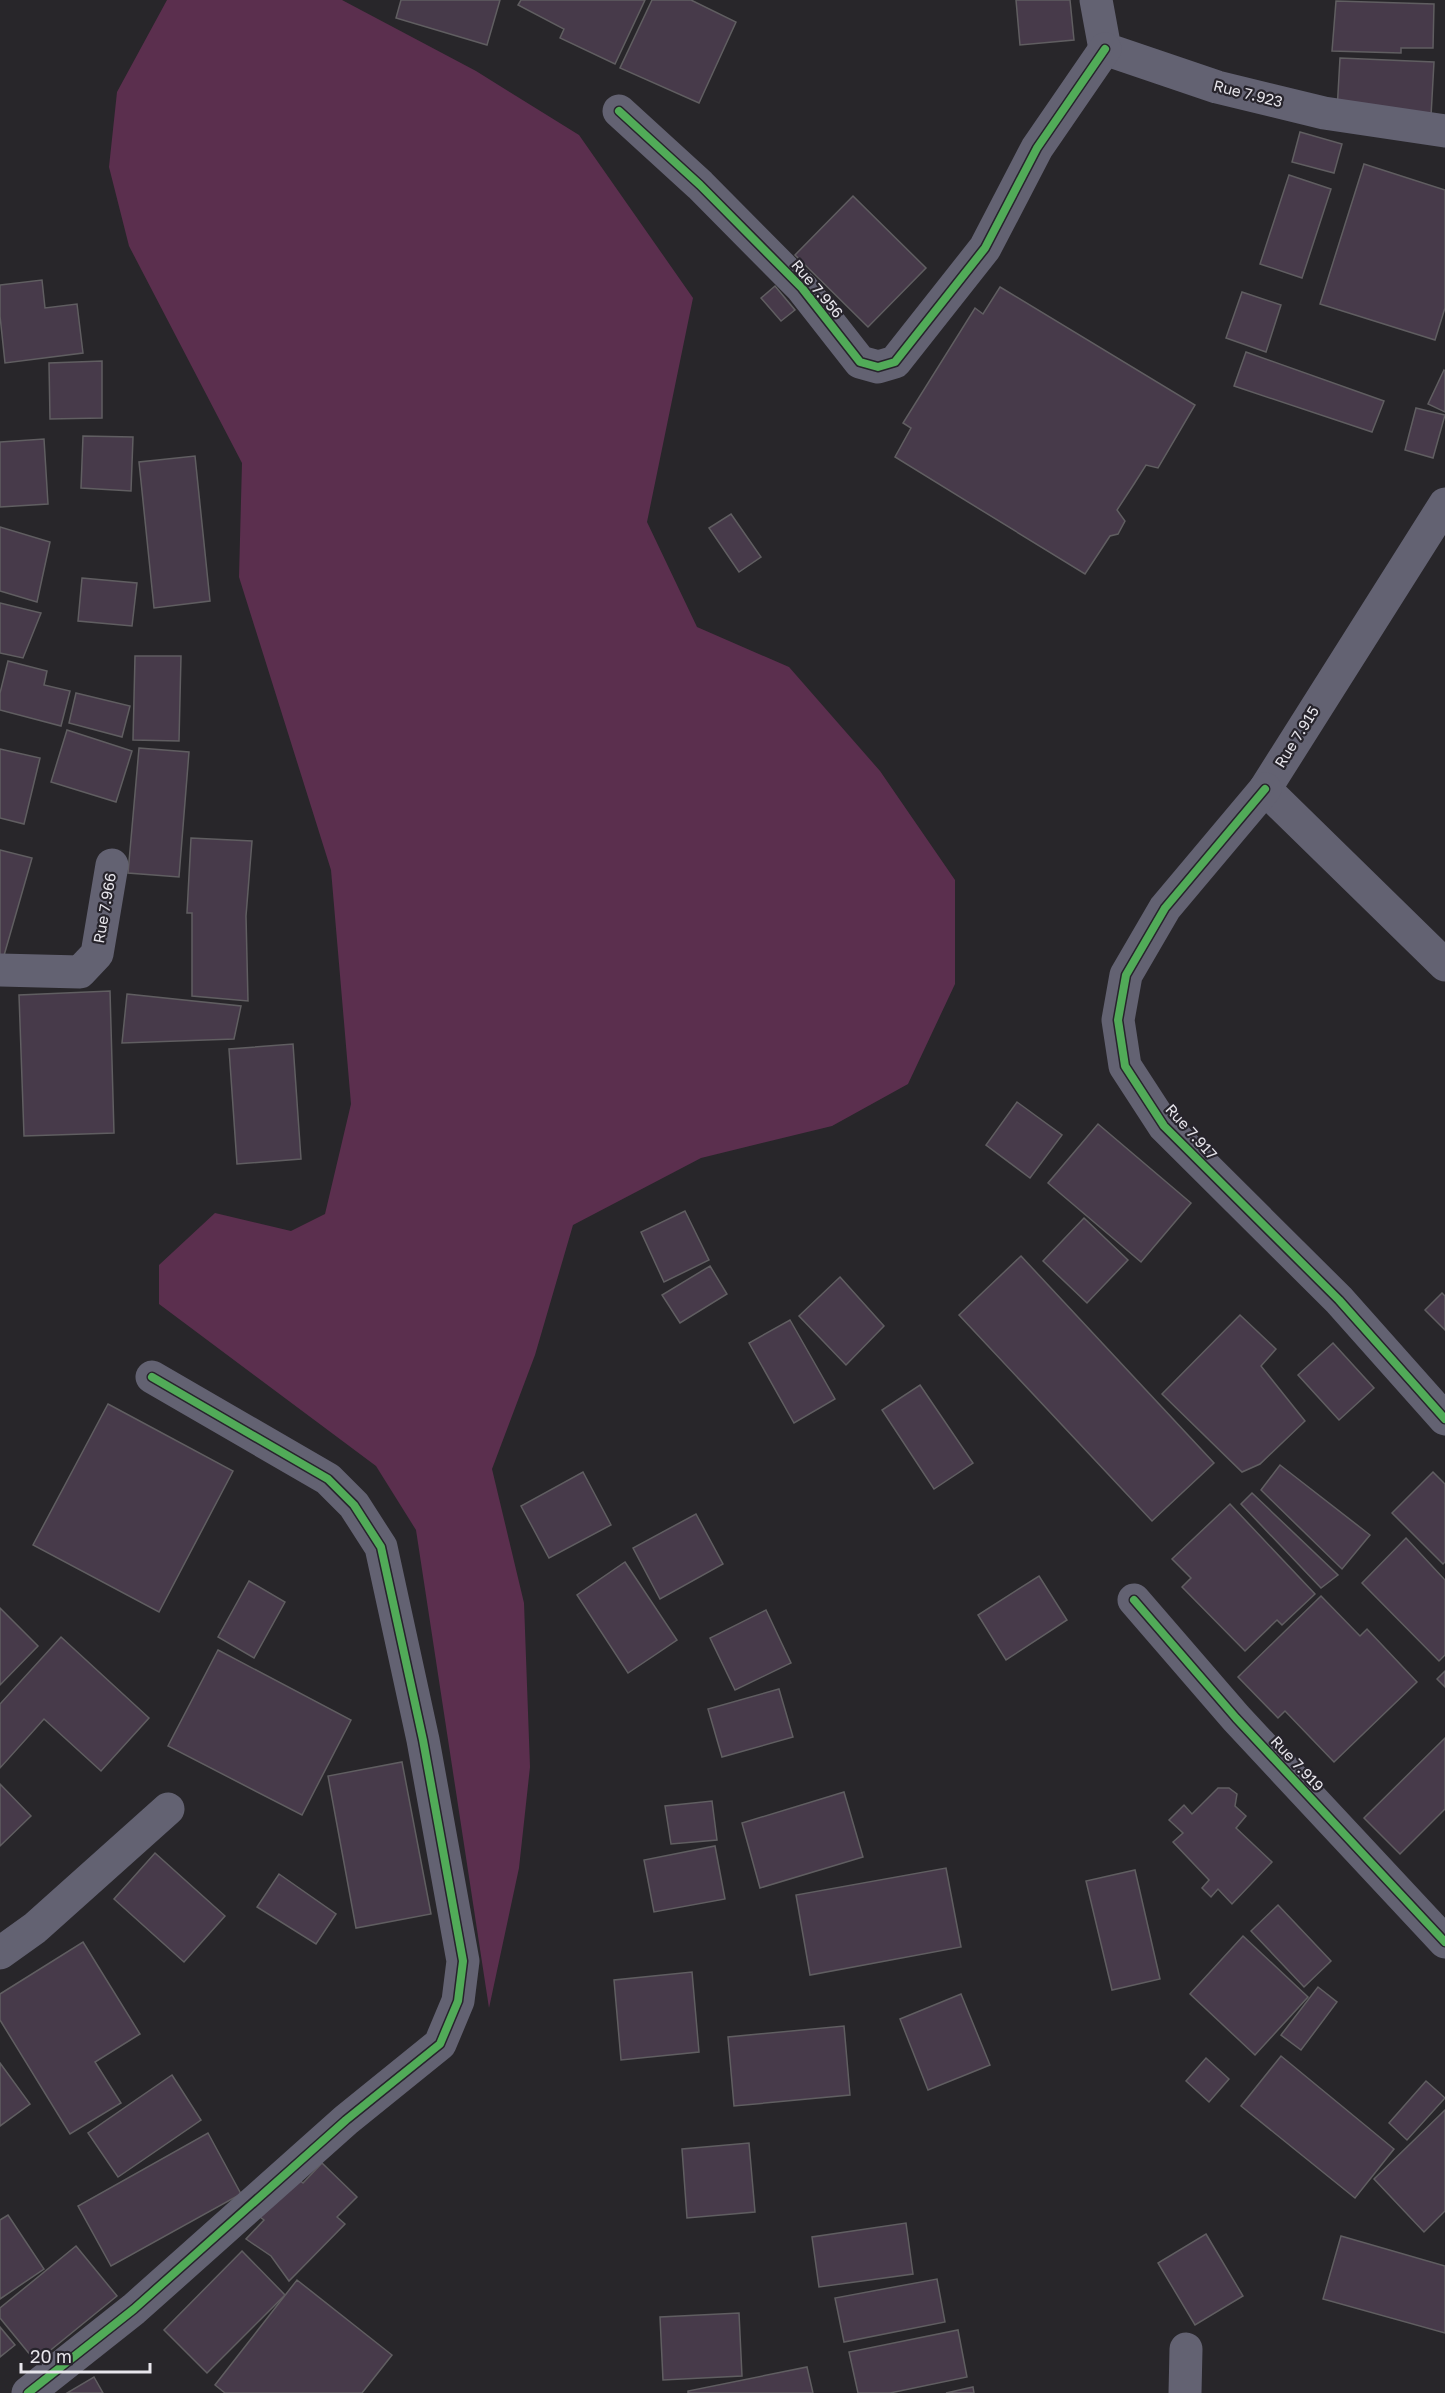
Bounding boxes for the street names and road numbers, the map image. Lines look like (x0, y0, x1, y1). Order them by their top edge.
street label: Rue 7.923 (1212, 76, 1285, 110)
street label: Rue 7.956 (788, 255, 847, 321)
street label: Rue 7.915 (1270, 702, 1322, 770)
street label: Rue 7.966 (89, 871, 119, 944)
street label: Rue 7.917 (1162, 1100, 1221, 1163)
street label: Rue 7.919 (1268, 1732, 1328, 1795)

